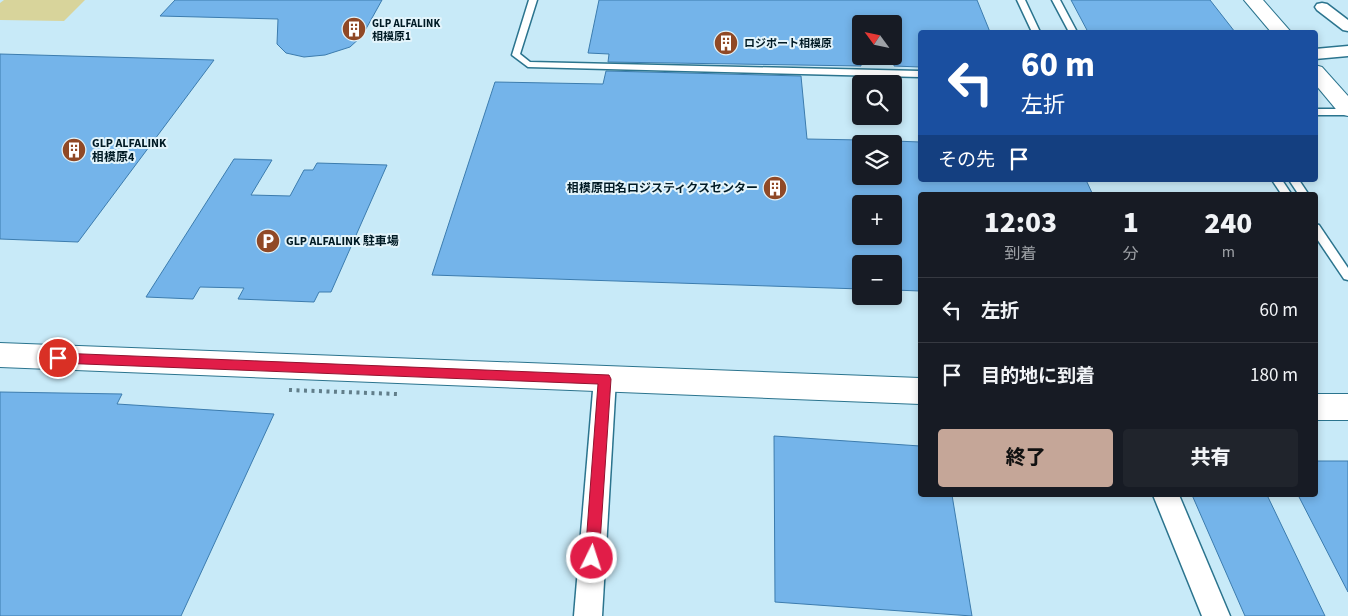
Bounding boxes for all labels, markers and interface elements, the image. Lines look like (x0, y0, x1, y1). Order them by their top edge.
north arrow (852, 15, 902, 65)
map controls (852, 15, 902, 305)
building icon: GLP ALFALINK 相模原1 (341, 16, 367, 42)
place label: GLP ALFALINK 相模原1 (372, 16, 440, 44)
building icon: ロジポート相模原 (713, 30, 739, 56)
place label: ロジポート相模原 (744, 36, 832, 51)
text: 60 m (1021, 40, 1095, 90)
icon: left (938, 50, 1003, 115)
button: search (852, 75, 902, 125)
text: 左折 (1021, 89, 1065, 121)
place label: GLP ALFALINK 相模原4 (92, 135, 167, 166)
button: layers (852, 135, 902, 185)
building icon: GLP ALFALINK 相模原4 (61, 137, 87, 163)
icon: arrive (1005, 145, 1033, 173)
text: その先 (938, 147, 995, 174)
building icon: 相模原田名ロジスティクスセンター (762, 175, 788, 201)
place label: 相模原田名ロジスティクスセンター (567, 180, 758, 197)
button: + (852, 195, 902, 245)
text: 12:03 (984, 201, 1057, 244)
text: 1 (1123, 201, 1139, 244)
text: 240 (1204, 202, 1252, 245)
parking icon: GLP ALFALINK 駐車場 (255, 228, 281, 254)
place label: GLP ALFALINK 駐車場 (286, 233, 399, 250)
text: m (1222, 241, 1235, 263)
text: 到着 (1004, 243, 1036, 265)
text: 分 (1123, 243, 1139, 265)
button: − (852, 255, 902, 305)
icon: left (938, 296, 966, 324)
text: 60 m (1260, 297, 1298, 324)
text: 左折 (981, 298, 1019, 325)
pin (37, 337, 79, 379)
icon: arrive (44, 344, 72, 372)
icon: arrive (938, 361, 966, 389)
text: 180 m (1250, 362, 1298, 389)
text: 目的地に到着 (981, 363, 1095, 390)
button: 終了 (938, 429, 1113, 487)
button: 共有 (1123, 429, 1298, 487)
position arrow (565, 531, 617, 583)

